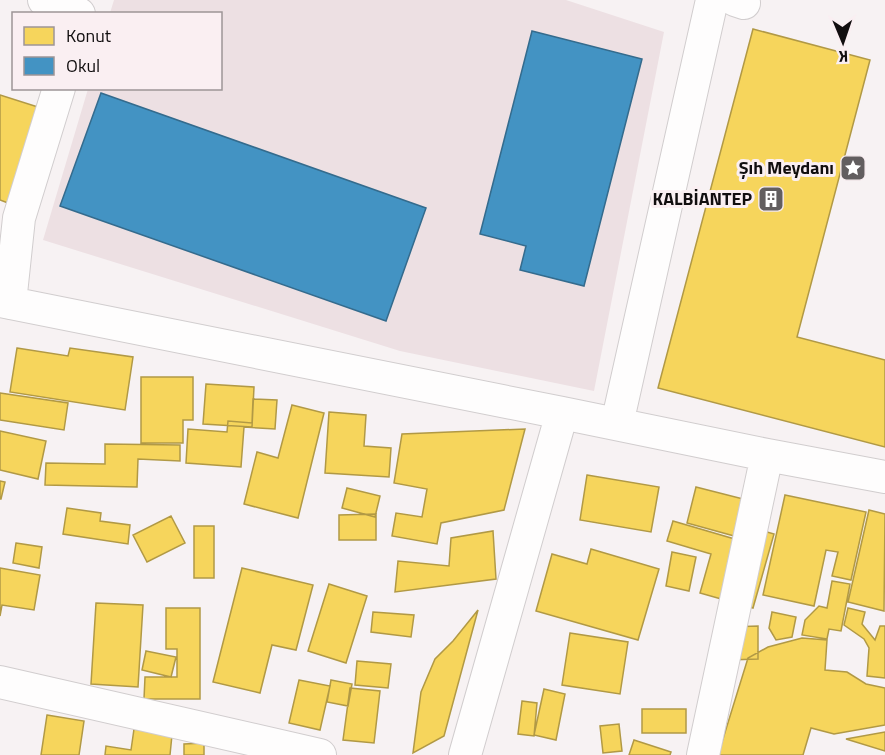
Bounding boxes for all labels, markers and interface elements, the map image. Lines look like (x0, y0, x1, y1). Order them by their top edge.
legend (12, 12, 222, 90)
north arrow (813, 12, 873, 72)
text: Konut (66, 22, 112, 49)
text: K (838, 45, 849, 69)
text: Okul (66, 52, 100, 79)
place icon: Şıh Meydanı (838, 153, 868, 183)
place label: Şıh Meydanı (739, 154, 834, 181)
building icon: KALBİANTEP (756, 184, 786, 214)
place label: KALBİANTEP (653, 185, 752, 212)

